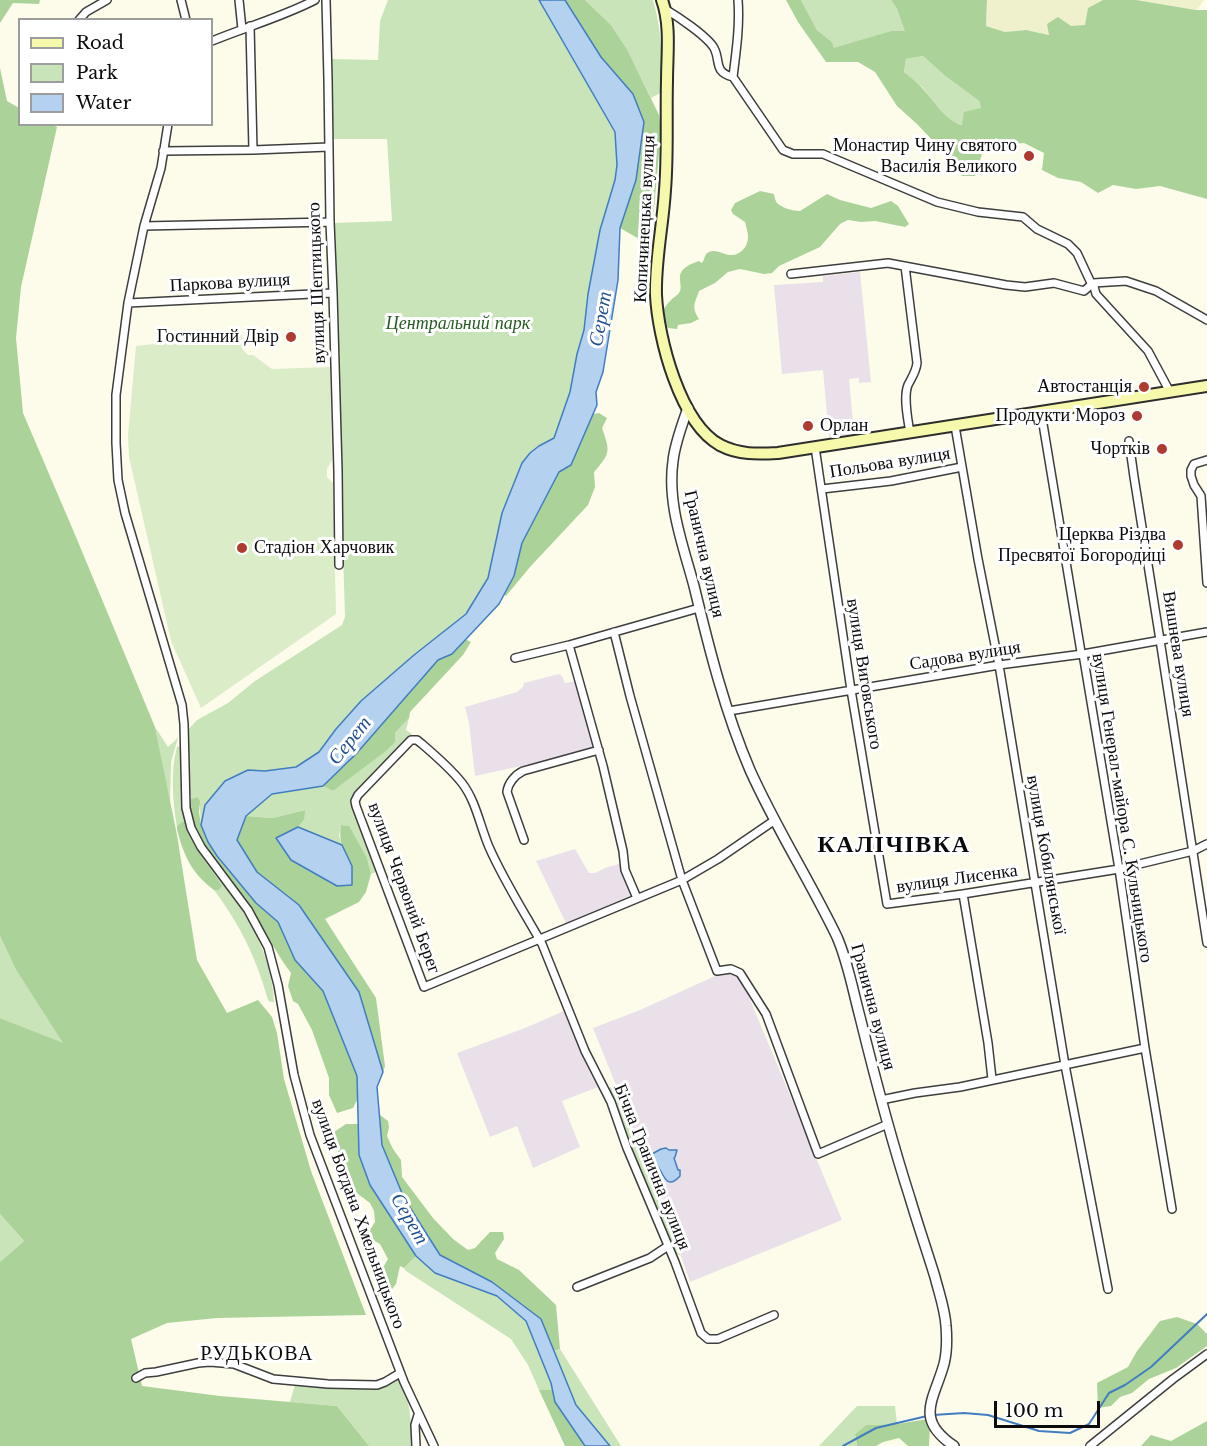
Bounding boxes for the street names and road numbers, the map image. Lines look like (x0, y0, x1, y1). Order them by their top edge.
street label: Копичинецька вулиця (630, 135, 660, 303)
street label: вулиця Шептицького (303, 202, 331, 364)
street label: Паркова вулиця (169, 269, 291, 297)
street label: Польова вулиця (828, 443, 952, 483)
street label: Гранична вулиця (679, 488, 729, 620)
street label: Вишнева вулиця (1157, 590, 1199, 718)
street label: вулиця Виговського (841, 597, 887, 751)
street label: Садова вулиця (908, 637, 1022, 675)
street label: вулиця Генерал-майора С. Кульчицького (1087, 652, 1157, 964)
street label: вулиця Кобилянської (1021, 774, 1071, 936)
street label: вулиця Червоний Берег (363, 799, 445, 977)
street label: вулиця Лисенка (895, 860, 1019, 898)
street label: Гранична вулиця (846, 941, 900, 1073)
street label: Бічна Гранична вулиця (609, 1081, 695, 1253)
street label: вулиця Богдана Хмельницького (306, 1096, 410, 1332)

